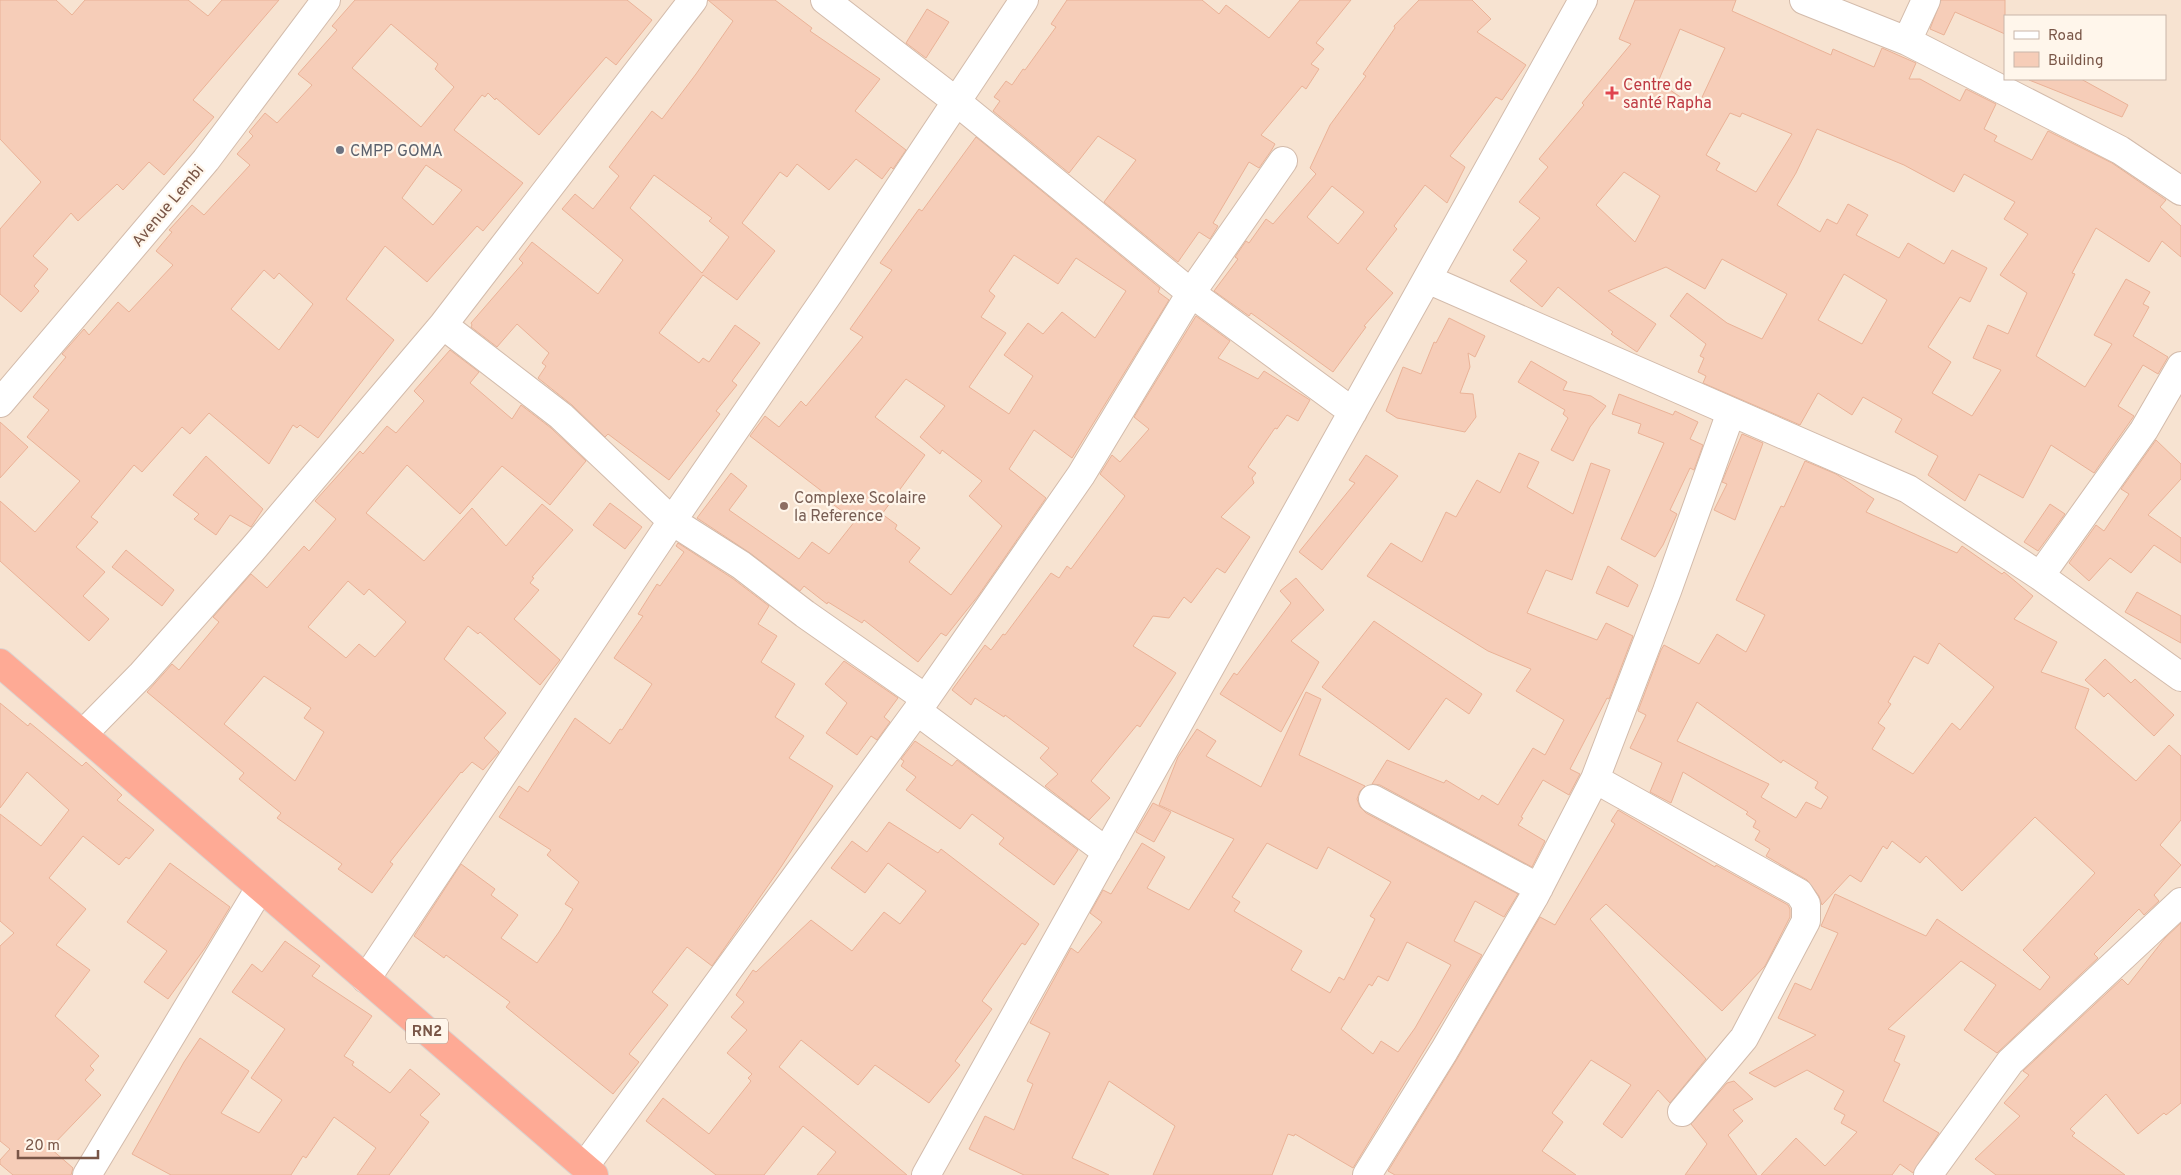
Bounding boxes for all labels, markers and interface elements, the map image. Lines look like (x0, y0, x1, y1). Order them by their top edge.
legend (2004, 15, 2166, 80)
text: Road (2048, 27, 2083, 46)
text: Building (2048, 52, 2103, 71)
place label: Centre de santé Rapha (1623, 76, 1712, 114)
marker: Centre de santé Rapha (1605, 86, 1619, 100)
place label: CMPP GOMA (350, 142, 443, 162)
marker: CMPP GOMA (334, 144, 346, 156)
street label: Avenue Lembi (128, 161, 209, 252)
place label: Complexe Scolaire la Reference (794, 489, 926, 527)
marker: Complexe Scolaire la Reference (778, 500, 790, 512)
road number: RN2 (406, 1018, 448, 1044)
scale bar (18, 1128, 98, 1160)
text: 20 m (25, 1137, 60, 1156)

